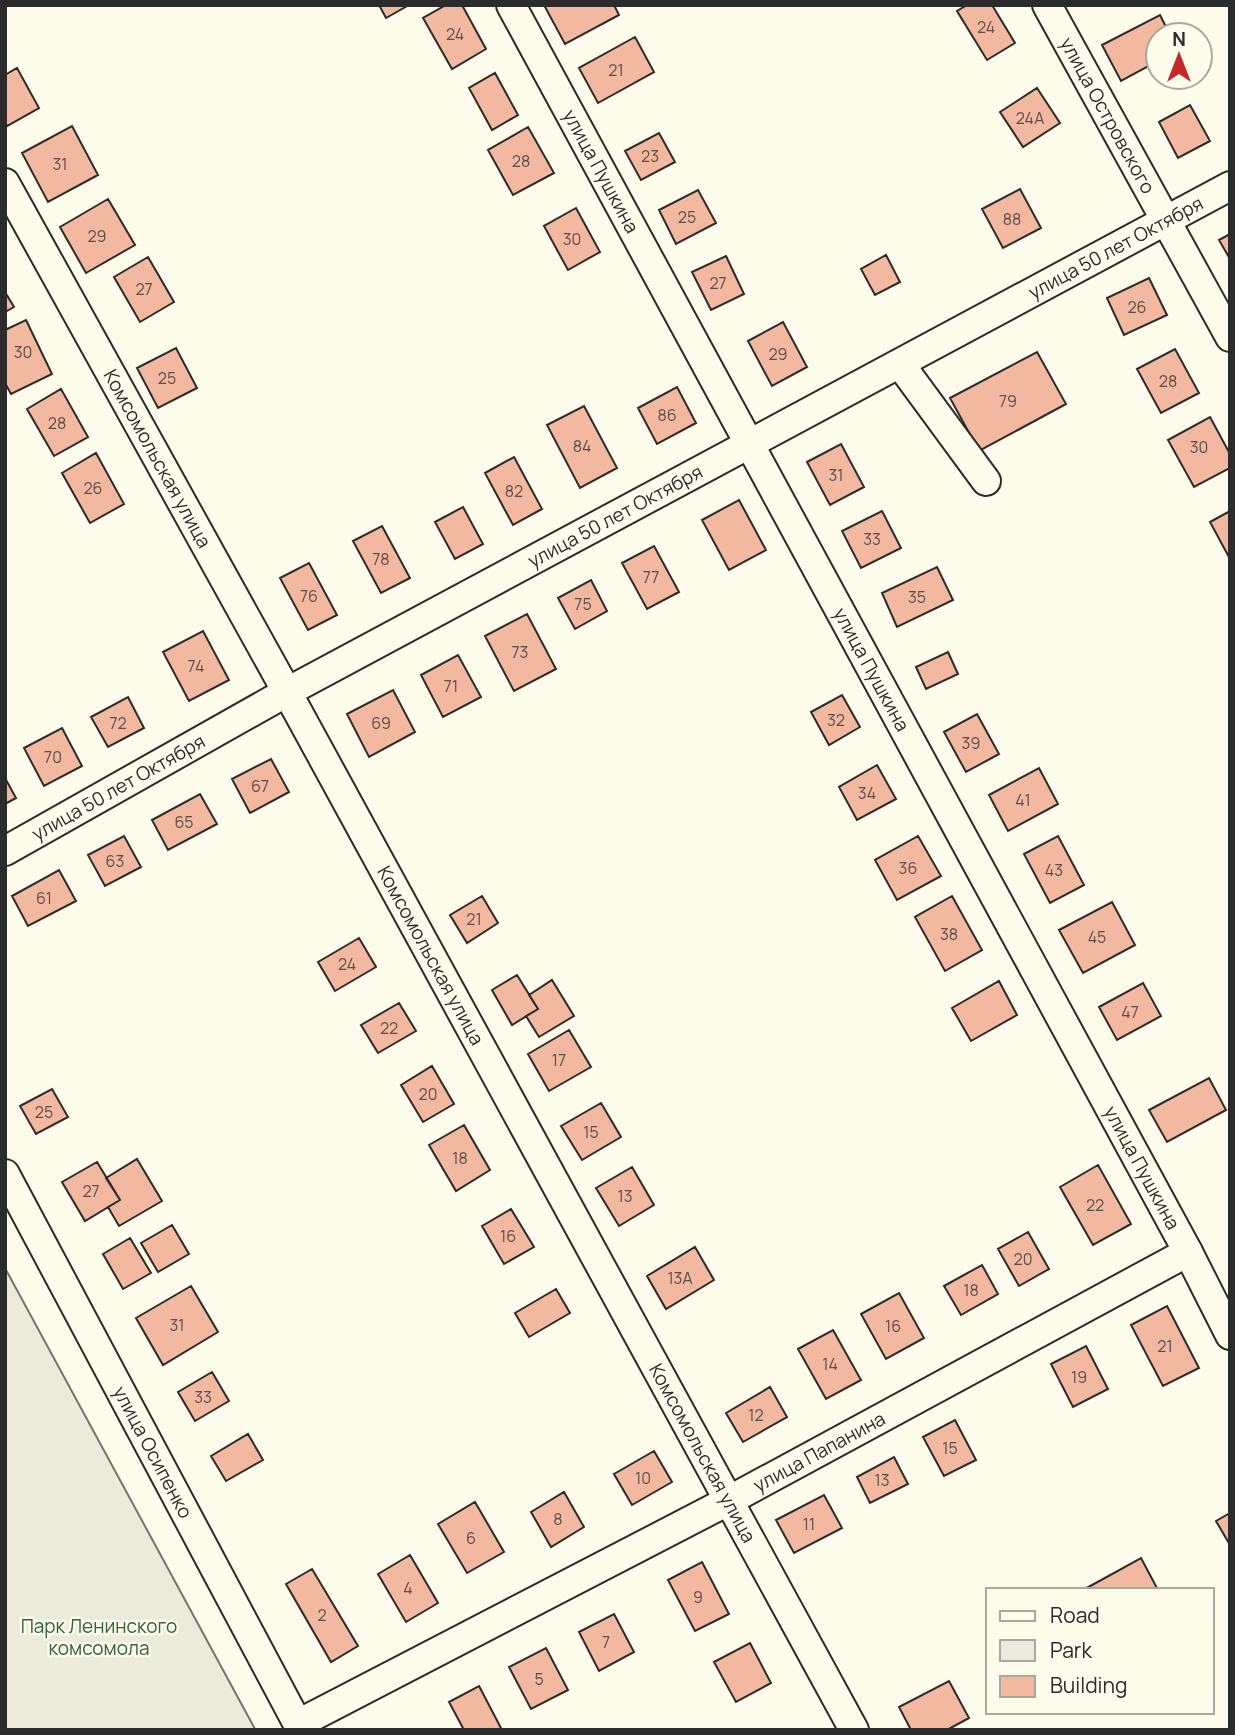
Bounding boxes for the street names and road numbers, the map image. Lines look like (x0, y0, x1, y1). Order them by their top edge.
street label: улица Островского (1054, 33, 1161, 198)
street label: улица Пушкина (557, 105, 645, 238)
street label: улица 50 лет Октября (1023, 190, 1208, 305)
street label: Комсомольская улица (98, 365, 218, 553)
street label: улица 50 лет Октября (523, 458, 707, 574)
street label: улица Пушкина (828, 603, 916, 736)
street label: улица 50 лет Октября (27, 728, 210, 846)
street label: Комсомольская улица (371, 861, 490, 1050)
street label: улица Пушкина (1098, 1101, 1186, 1234)
street label: Комсомольская улица (643, 1359, 762, 1547)
street label: улица Осипенко (107, 1381, 199, 1523)
street label: улица Папанина (749, 1405, 890, 1498)

